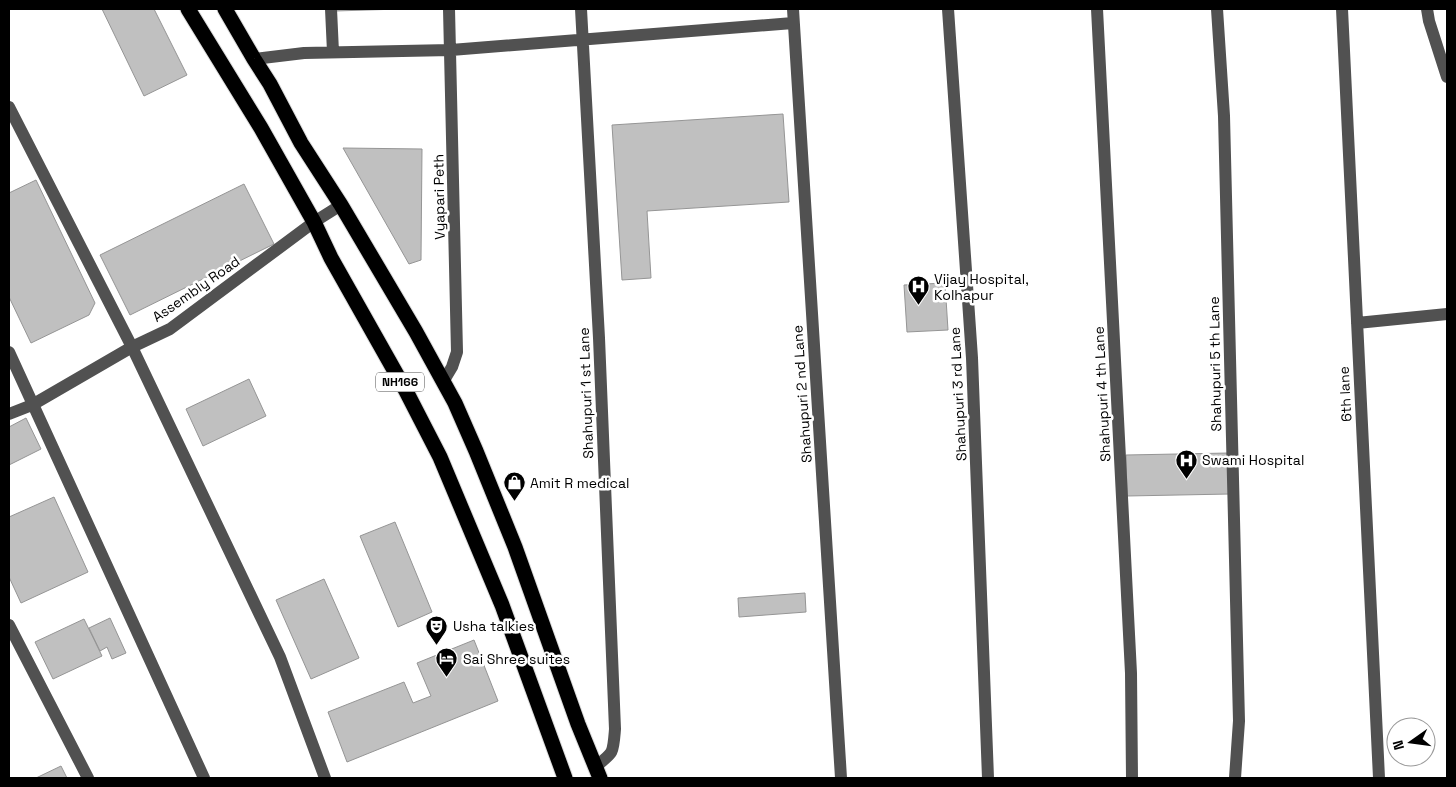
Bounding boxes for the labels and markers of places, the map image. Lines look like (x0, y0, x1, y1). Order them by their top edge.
place label: Vijay Hospital, Kolhapur (934, 270, 1029, 304)
hospital icon: Vijay Hospital, Kolhapur (906, 275, 930, 306)
hospital icon: Swami Hospital (1174, 448, 1198, 479)
place label: Swami Hospital (1202, 451, 1304, 469)
shop icon: Amit R medical (502, 471, 526, 502)
place label: Amit R medical (530, 474, 629, 492)
theatre icon: Usha talkies (425, 614, 449, 645)
place label: Usha talkies (453, 617, 534, 635)
hotel icon: Sai Shree suites (435, 647, 459, 678)
place label: Sai Shree suites (463, 650, 570, 668)

